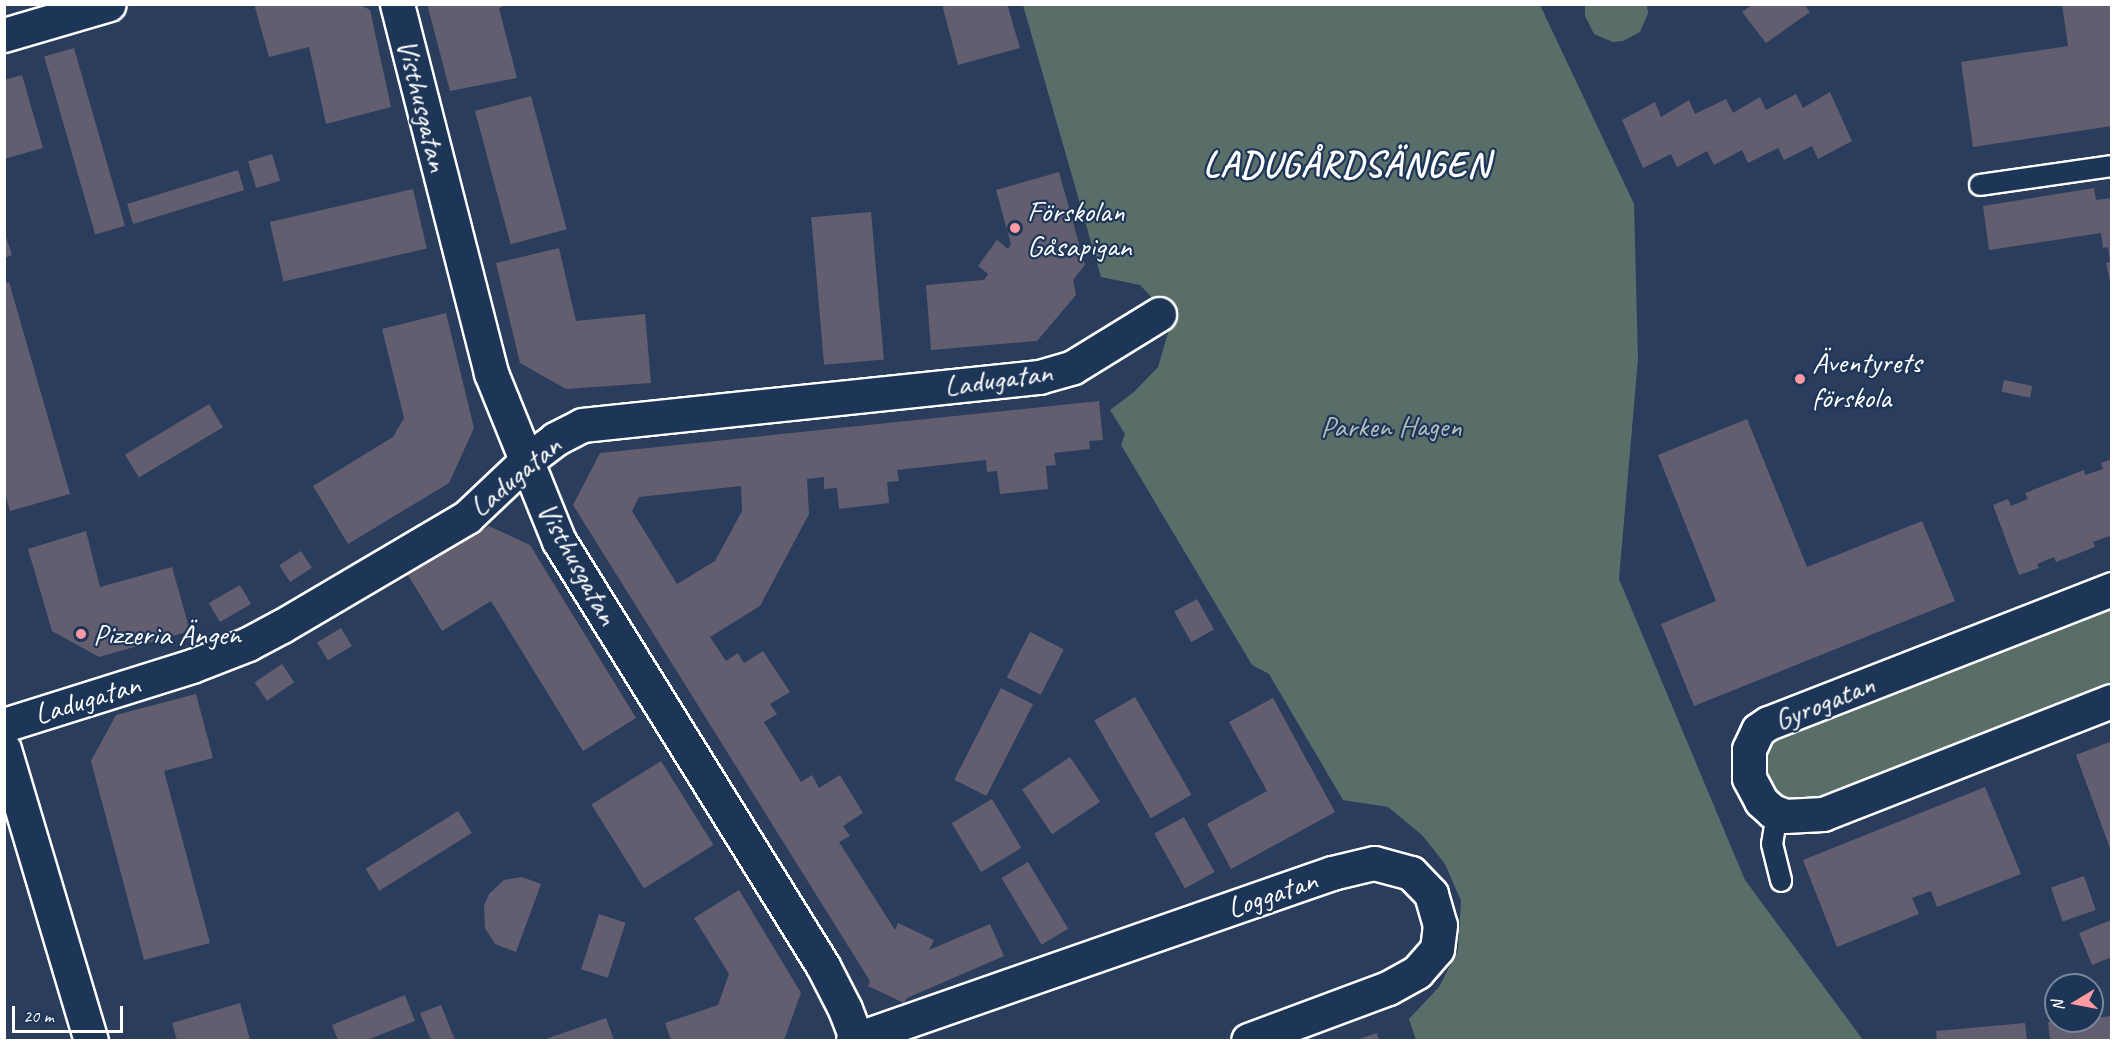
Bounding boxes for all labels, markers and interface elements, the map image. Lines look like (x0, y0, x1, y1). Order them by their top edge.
street label: Visthusgatan (389, 35, 457, 175)
district label: LADUGÅRDSÄNGEN (1204, 143, 1490, 187)
place label: Förskolan Gåsapigan (1027, 193, 1131, 264)
marker: Förskolan Gåsapigan (1008, 221, 1022, 235)
place label: Äventyrets förskola (1812, 344, 1921, 415)
street label: Ladugatan (942, 354, 1054, 404)
marker: Äventyrets förskola (1793, 372, 1807, 386)
park label: Parken Hagen (1320, 408, 1462, 444)
street label: Ladugatan (462, 427, 568, 525)
street label: Visthusgatan (530, 495, 626, 631)
place label: Pizzeria Ängen (93, 616, 241, 652)
marker: Pizzeria Ängen (74, 627, 88, 641)
street label: Ladugatan (30, 666, 144, 732)
street label: Gyrogatan (1769, 666, 1879, 738)
street label: Loggatan (1222, 862, 1322, 926)
north arrow (2044, 973, 2104, 1033)
scale bar (15, 994, 126, 1032)
text: N (2048, 999, 2069, 1012)
text: 20 m (23, 1005, 54, 1027)

